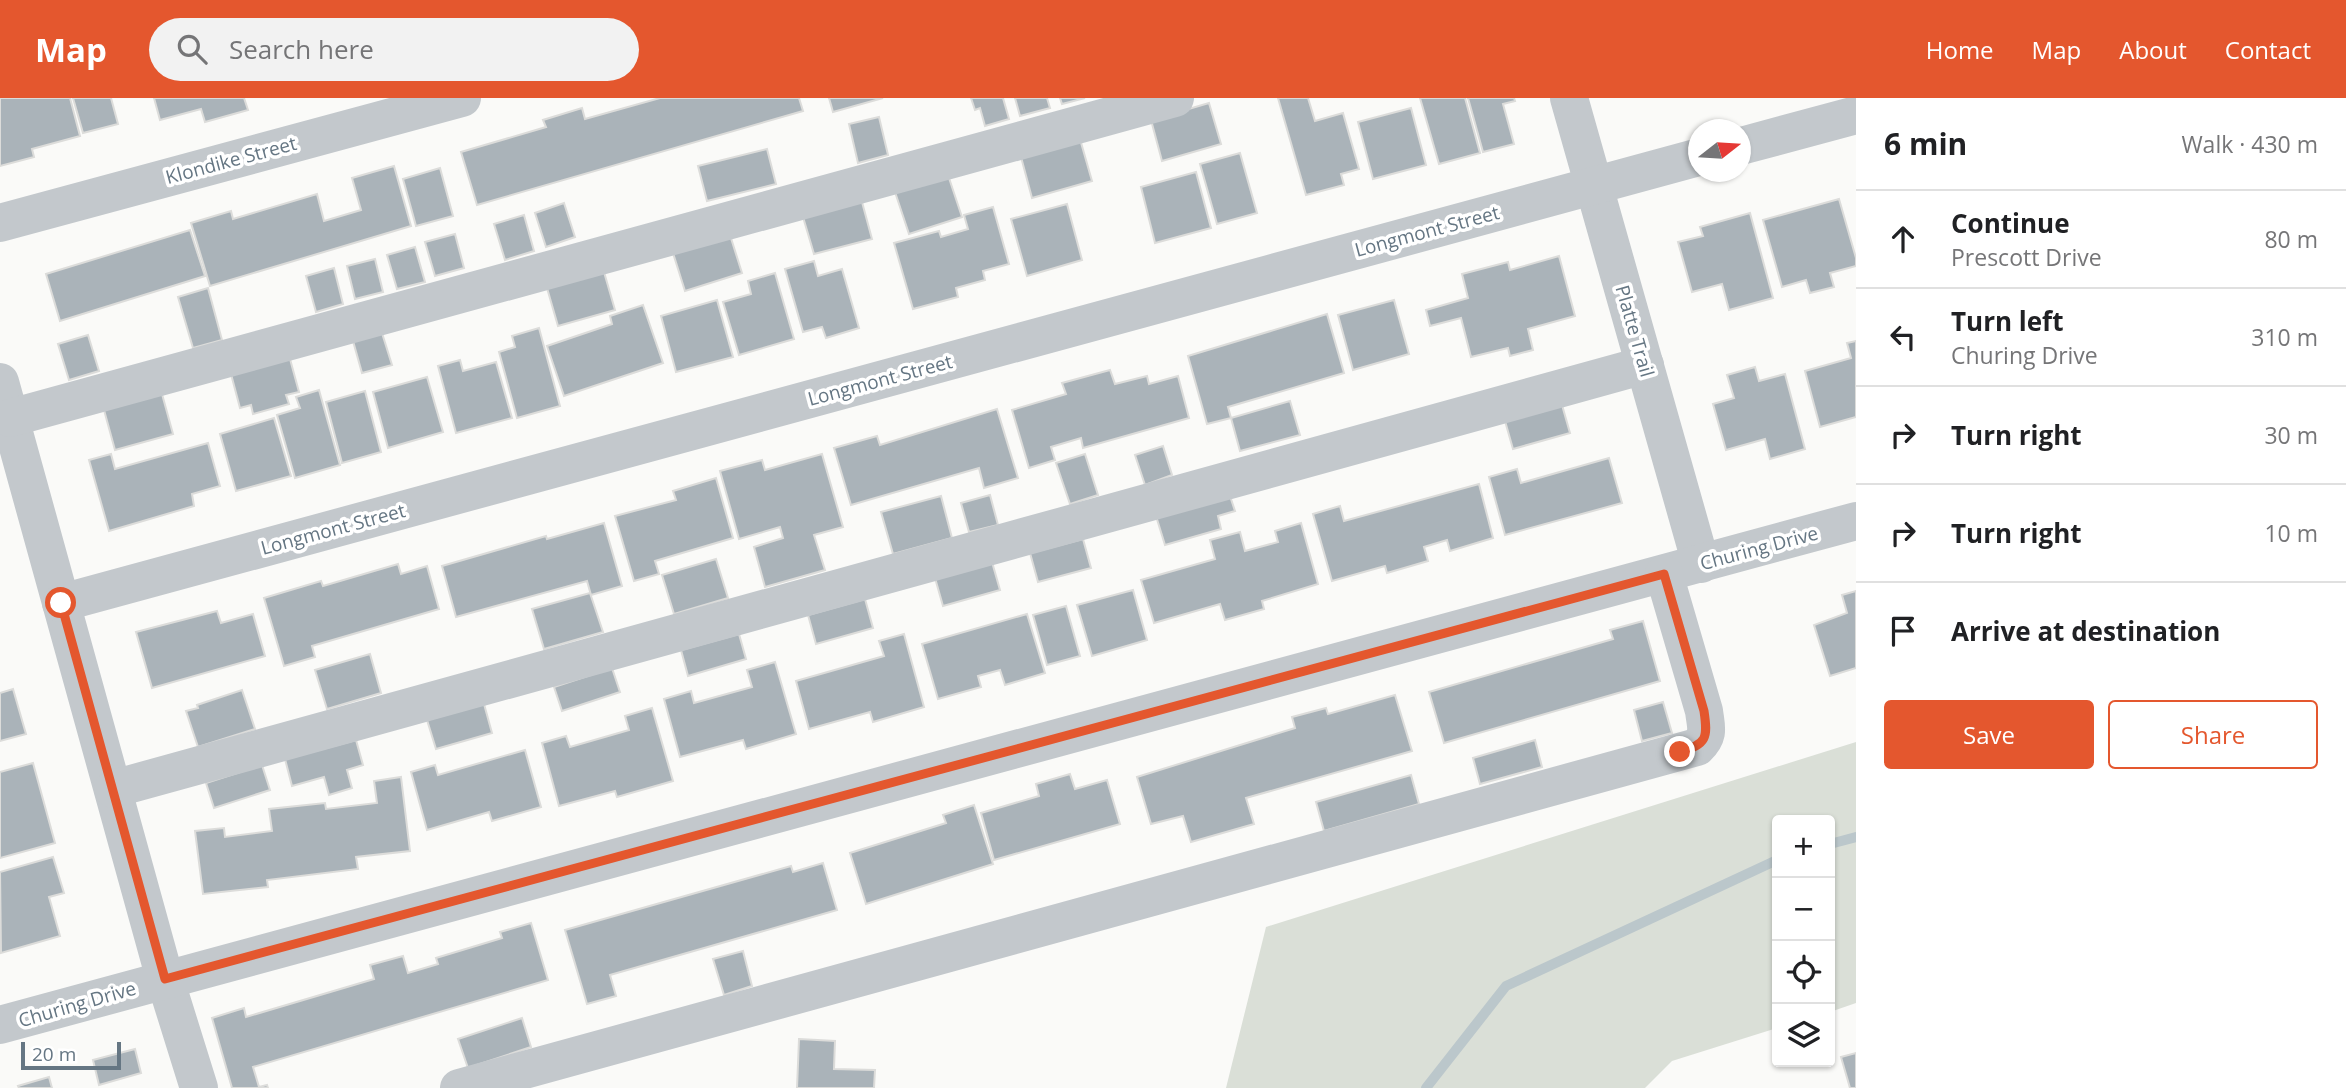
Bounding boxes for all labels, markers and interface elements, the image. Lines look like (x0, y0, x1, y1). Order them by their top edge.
search box (149, 18, 639, 81)
text: Map (35, 27, 107, 72)
icon: search (173, 30, 211, 68)
text: Search here (229, 31, 374, 67)
text: Home (1926, 33, 1994, 66)
text: Map (2032, 33, 2081, 66)
text: About (2119, 33, 2187, 66)
text: Contact (2225, 33, 2311, 66)
north arrow (1688, 119, 1751, 182)
text: 6 min (1884, 123, 1967, 164)
text: Walk · 430 m (2181, 128, 2318, 160)
street label: Klondike Street (163, 130, 300, 190)
street label: Longmont Street (1352, 199, 1502, 263)
text: Continue (1951, 205, 2070, 241)
icon: ahead (1884, 220, 1922, 258)
text: 80 m (2264, 223, 2318, 255)
text: Prescott Drive (1951, 241, 2102, 273)
street label: Platte Trail (1610, 282, 1660, 380)
text: Turn left (1951, 303, 2063, 339)
icon: left (1884, 318, 1922, 356)
text: 310 m (2251, 321, 2318, 353)
text: Churing Drive (1951, 339, 2098, 371)
street label: Longmont Street (805, 348, 955, 412)
icon: right (1884, 416, 1922, 454)
text: Turn right (1951, 417, 2082, 453)
text: 30 m (2264, 419, 2318, 451)
street label: Longmont Street (258, 497, 408, 561)
icon: right (1884, 514, 1922, 552)
text: Turn right (1951, 515, 2082, 551)
text: 10 m (2264, 517, 2318, 549)
street label: Churing Drive (1697, 520, 1821, 576)
route start (45, 587, 76, 618)
icon: arrive (1884, 612, 1922, 650)
text: Arrive at destination (1951, 613, 2220, 649)
button: Save (1884, 700, 2094, 769)
button: Share (2108, 700, 2318, 769)
route end (1664, 736, 1695, 767)
map controls (1772, 815, 1835, 1067)
button: + (1772, 815, 1835, 878)
button: − (1772, 878, 1835, 941)
button: locate (1772, 941, 1835, 1004)
street label: Churing Drive (15, 975, 139, 1033)
button: layers (1772, 1004, 1835, 1067)
scale bar (21, 1039, 121, 1071)
text: 20 m (32, 1041, 76, 1067)

